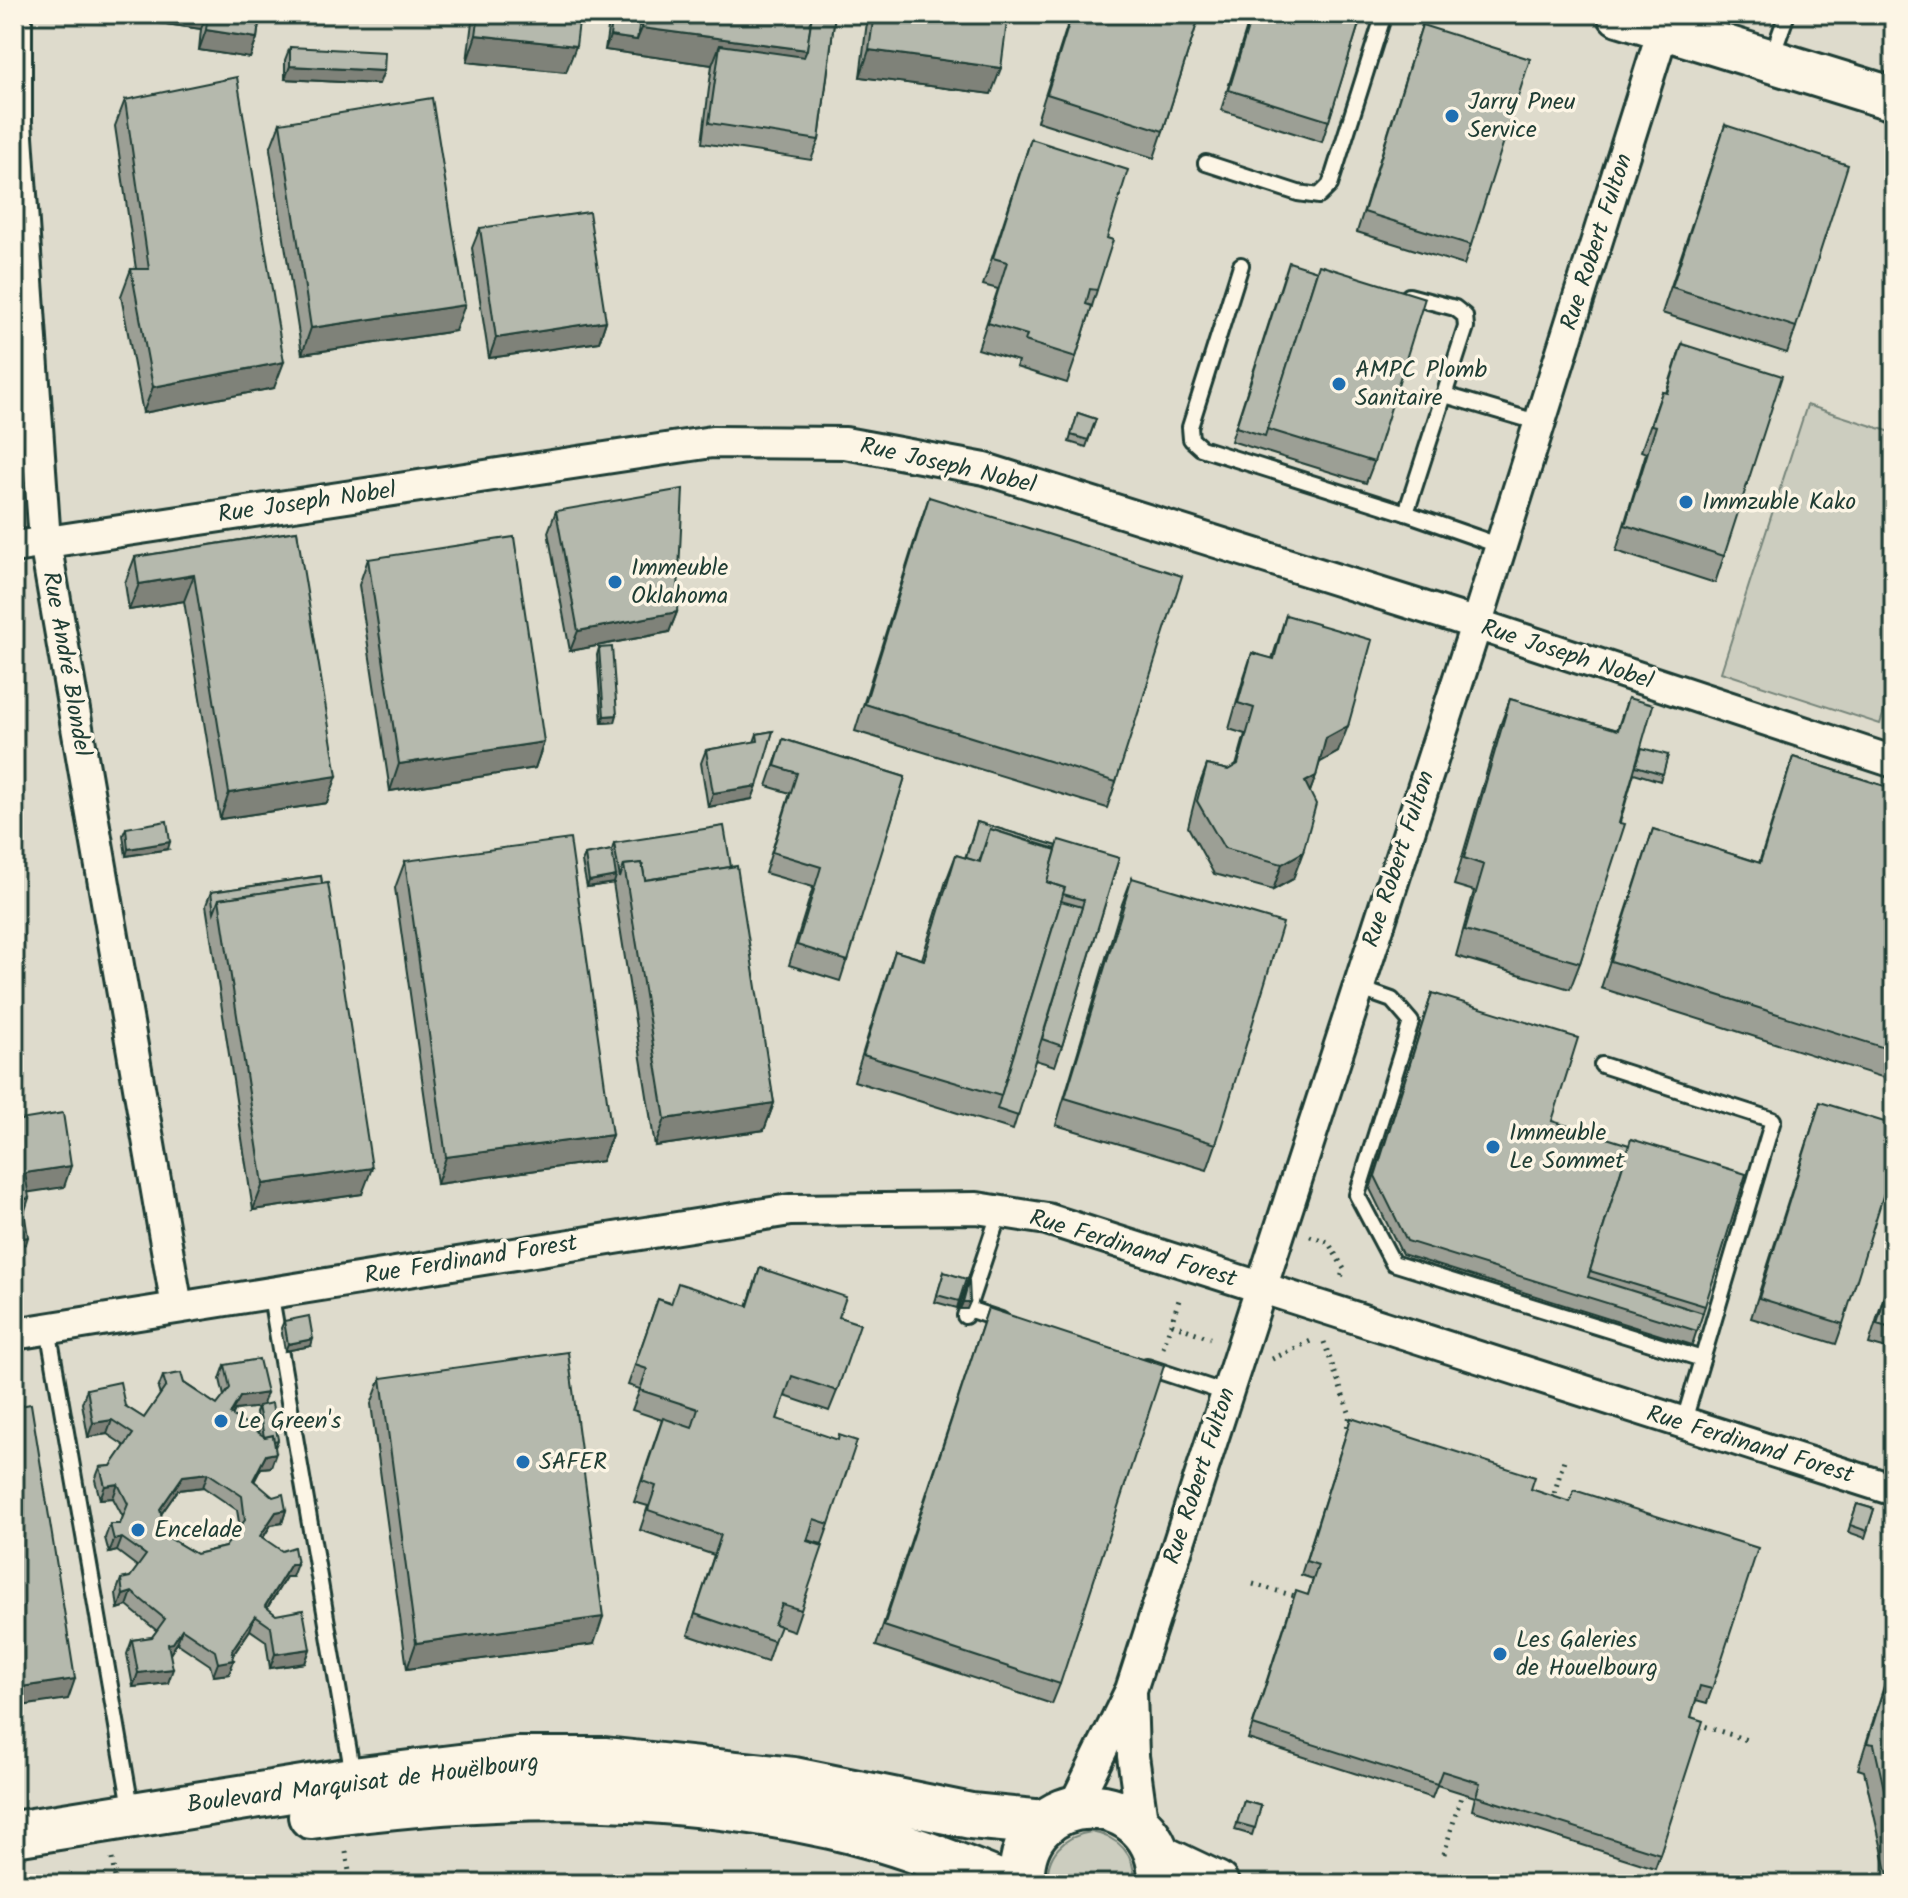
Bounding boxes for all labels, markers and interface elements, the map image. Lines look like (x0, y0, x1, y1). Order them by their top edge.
place label: Jarry Pneu Service (1468, 83, 1576, 150)
marker: Jarry Pneu Service (1443, 107, 1461, 125)
street label: Rue Robert Fulton (1550, 148, 1644, 336)
place label: AMPC Plomb Sanitaire (1355, 351, 1487, 418)
marker: AMPC Plomb Sanitaire (1330, 375, 1348, 393)
street label: Rue Joseph Nobel (856, 427, 1040, 505)
street label: Rue Joseph Nobel (215, 471, 399, 535)
place label: Immzuble Kako (1702, 483, 1856, 522)
marker: Immzuble Kako (1677, 493, 1695, 511)
place label: Immeuble Oklahoma (631, 549, 728, 616)
street label: Rue André Blondel (31, 569, 101, 760)
marker: Immeuble Oklahoma (606, 573, 624, 591)
street label: Rue Joseph Nobel (1476, 609, 1658, 701)
street label: Rue Robert Fulton (1352, 765, 1446, 953)
place label: Immeuble Le Sommet (1509, 1114, 1625, 1181)
marker: Immeuble Le Sommet (1484, 1138, 1502, 1156)
street label: Rue Ferdinand Forest (1024, 1199, 1242, 1299)
street label: Rue Ferdinand Forest (362, 1224, 581, 1296)
street label: Rue Robert Fulton (1153, 1382, 1247, 1570)
street label: Rue Ferdinand Forest (1641, 1395, 1859, 1495)
place label: Le Green's (237, 1402, 341, 1441)
marker: Le Green's (212, 1412, 230, 1430)
place label: SAFER (539, 1443, 607, 1482)
marker: SAFER (514, 1453, 532, 1471)
place label: Encelade (154, 1511, 242, 1550)
marker: Encelade (129, 1521, 147, 1539)
place label: Les Galeries de Houelbourg (1516, 1621, 1658, 1688)
marker: Les Galeries de Houelbourg (1491, 1645, 1509, 1663)
street label: Boulevard Marquisat de Houëlbourg (185, 1743, 541, 1825)

